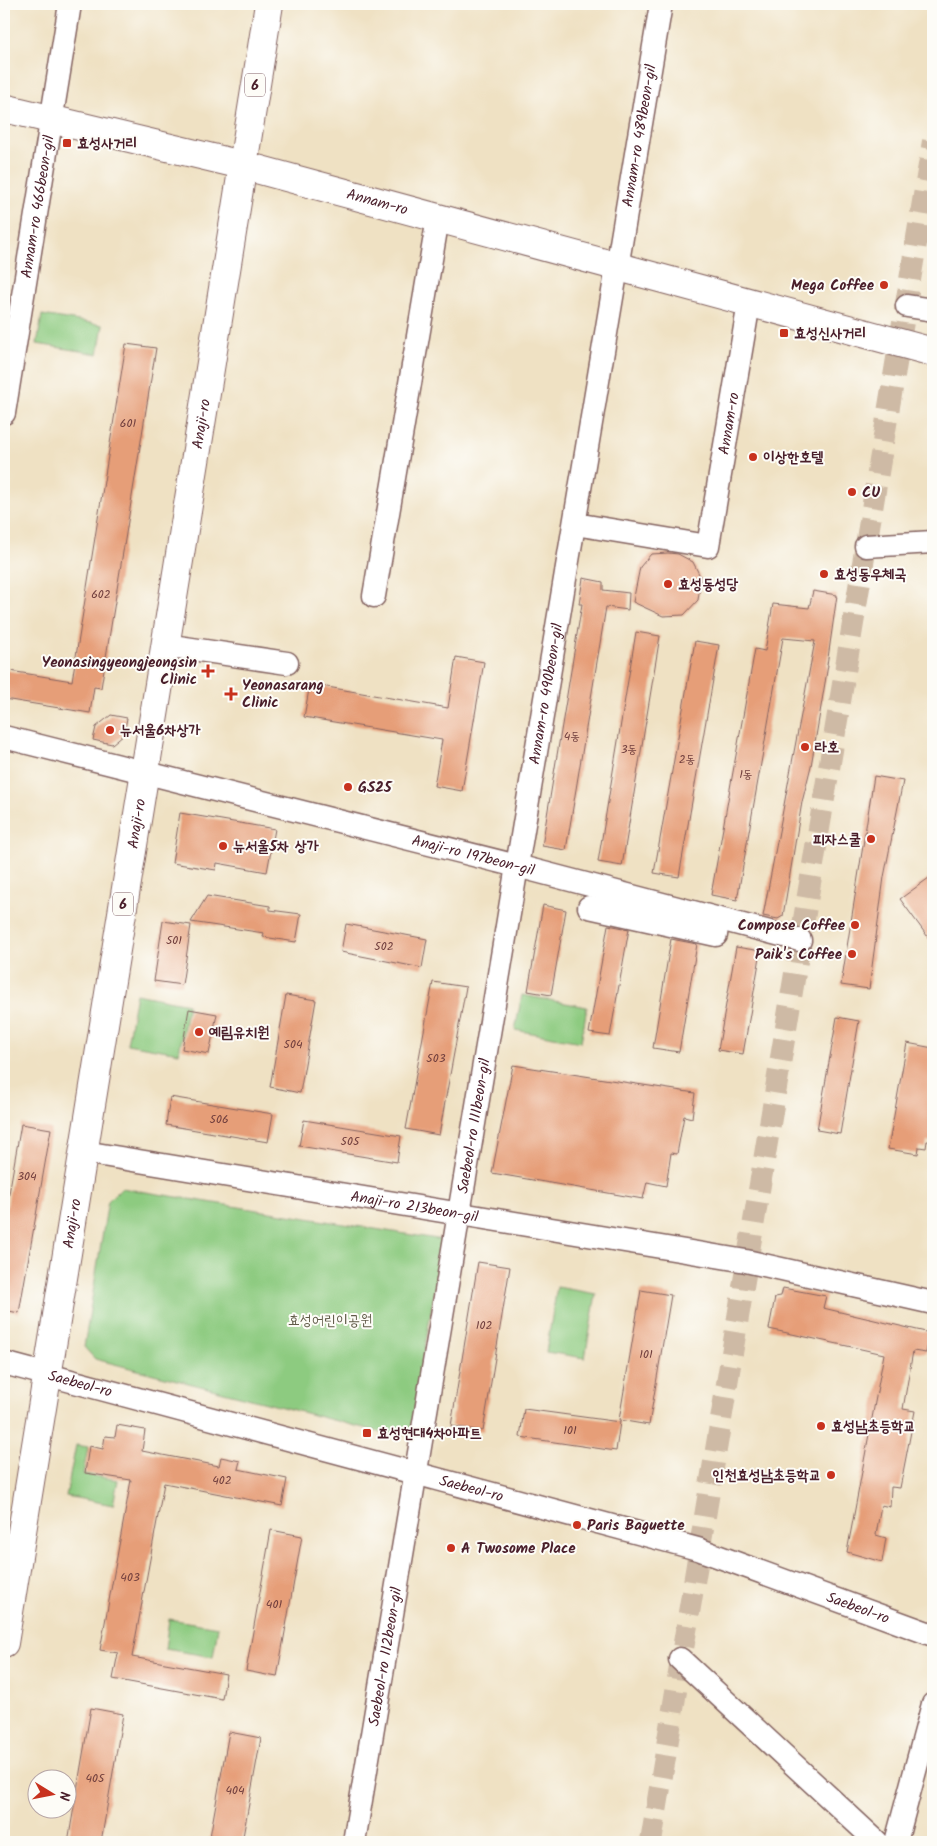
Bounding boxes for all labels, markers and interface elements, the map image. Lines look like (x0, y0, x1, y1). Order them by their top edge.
street label: Annam-ro 489beon-gil (616, 62, 664, 209)
road number: 6 (245, 74, 265, 96)
place label: 효성사거리 (77, 132, 137, 156)
street label: Annam-ro 466beon-gil (15, 133, 62, 280)
marker: 효성사거리 (61, 137, 73, 149)
street label: Annam-ro (344, 183, 411, 222)
place label: Mega Coffee (791, 274, 875, 298)
marker: Mega Coffee (878, 279, 890, 291)
place label: 효성신사거리 (794, 322, 866, 346)
marker: 효성신사거리 (778, 327, 790, 339)
street label: Annam-ro (713, 391, 747, 457)
street label: Anaji-ro (186, 397, 218, 451)
house number: 601 (120, 414, 136, 433)
place label: 이상한호텔 (763, 446, 823, 470)
marker: 이상한호텔 (747, 451, 759, 463)
place label: CU (862, 481, 880, 505)
marker: CU (846, 486, 858, 498)
place label: 효성동우체국 (834, 563, 906, 587)
marker: 효성동우체국 (818, 568, 830, 580)
place label: 효성동성당 (678, 573, 738, 597)
marker: 효성동성당 (662, 578, 674, 590)
house number: 602 (91, 585, 111, 604)
street label: Annam-ro 490beon-gil (523, 621, 570, 766)
place label: Yeonasingyeongjeongsin Clinic (42, 651, 197, 692)
marker: Yeonasingyeongjeongsin Clinic (201, 664, 215, 678)
place label: Yeonasarang Clinic (242, 674, 324, 715)
marker: Yeonasarang Clinic (224, 687, 238, 701)
place label: 뉴서울6차상가 (120, 719, 201, 743)
marker: 뉴서울6차상가 (104, 724, 116, 736)
house number: 4동 (564, 727, 580, 746)
place label: 라호 (814, 736, 839, 760)
house number: 3동 (621, 740, 637, 759)
marker: 라호 (799, 741, 811, 753)
house number: 2동 (679, 750, 695, 769)
house number: 1동 (739, 765, 753, 784)
place label: GS25 (358, 776, 393, 800)
marker: GS25 (342, 781, 354, 793)
street label: Anaji-ro (122, 797, 153, 851)
place label: 피자스쿨 (813, 828, 861, 852)
street label: Anaji-ro 197beon-gil (409, 829, 538, 883)
marker: 피자스쿨 (865, 833, 877, 845)
place label: 뉴서울5차 상가 (233, 835, 320, 859)
marker: 뉴서울5차 상가 (217, 840, 229, 852)
road number: 6 (113, 892, 133, 916)
place label: Compose Coffee (738, 914, 846, 938)
marker: Compose Coffee (849, 919, 861, 931)
house number: 501 (166, 931, 182, 950)
house number: 502 (374, 937, 394, 956)
place label: Paik's Coffee (755, 943, 843, 967)
marker: Paik's Coffee (846, 948, 858, 960)
place label: 예림유치원 (208, 1021, 269, 1045)
marker: 예림유치원 (193, 1026, 205, 1038)
house number: 504 (283, 1035, 303, 1054)
house number: 503 (426, 1049, 446, 1068)
street label: Saebeol-ro 111beon-gil (452, 1056, 498, 1195)
house number: 506 (209, 1110, 229, 1129)
house number: 505 (341, 1132, 361, 1151)
house number: 304 (17, 1167, 37, 1186)
street label: Anaji-ro 213beon-gil (349, 1185, 480, 1230)
street label: Anaji-ro (57, 1197, 89, 1250)
park label: 효성어린이공원 (288, 1309, 372, 1333)
house number: 102 (476, 1316, 492, 1335)
house number: 101 (639, 1345, 653, 1364)
street label: Saebeol-ro (45, 1364, 115, 1405)
place label: 효성남초등학교 (831, 1415, 916, 1439)
marker: 효성남초등학교 (815, 1420, 827, 1432)
house number: 101 (563, 1421, 577, 1440)
place label: 효성현대4차아파트 (377, 1422, 482, 1446)
marker: 효성현대4차아파트 (361, 1427, 373, 1439)
place label: 인천효성남초등학교 (712, 1464, 821, 1488)
street label: Saebeol-ro (436, 1469, 506, 1509)
marker: 인천효성남초등학교 (825, 1469, 837, 1481)
house number: 402 (212, 1471, 232, 1490)
place label: Paris Baguette (587, 1514, 685, 1538)
marker: Paris Baguette (571, 1519, 583, 1531)
place label: A Twosome Place (461, 1537, 576, 1561)
marker: A Twosome Place (445, 1542, 457, 1554)
house number: 403 (120, 1568, 140, 1587)
street label: Saebeol-ro 112beon-gil (363, 1585, 409, 1728)
street label: Saebeol-ro (823, 1586, 893, 1631)
house number: 401 (266, 1595, 282, 1614)
north arrow (28, 1768, 78, 1818)
house number: 405 (85, 1769, 106, 1788)
house number: 404 (225, 1781, 245, 1800)
text: N (52, 1790, 75, 1803)

